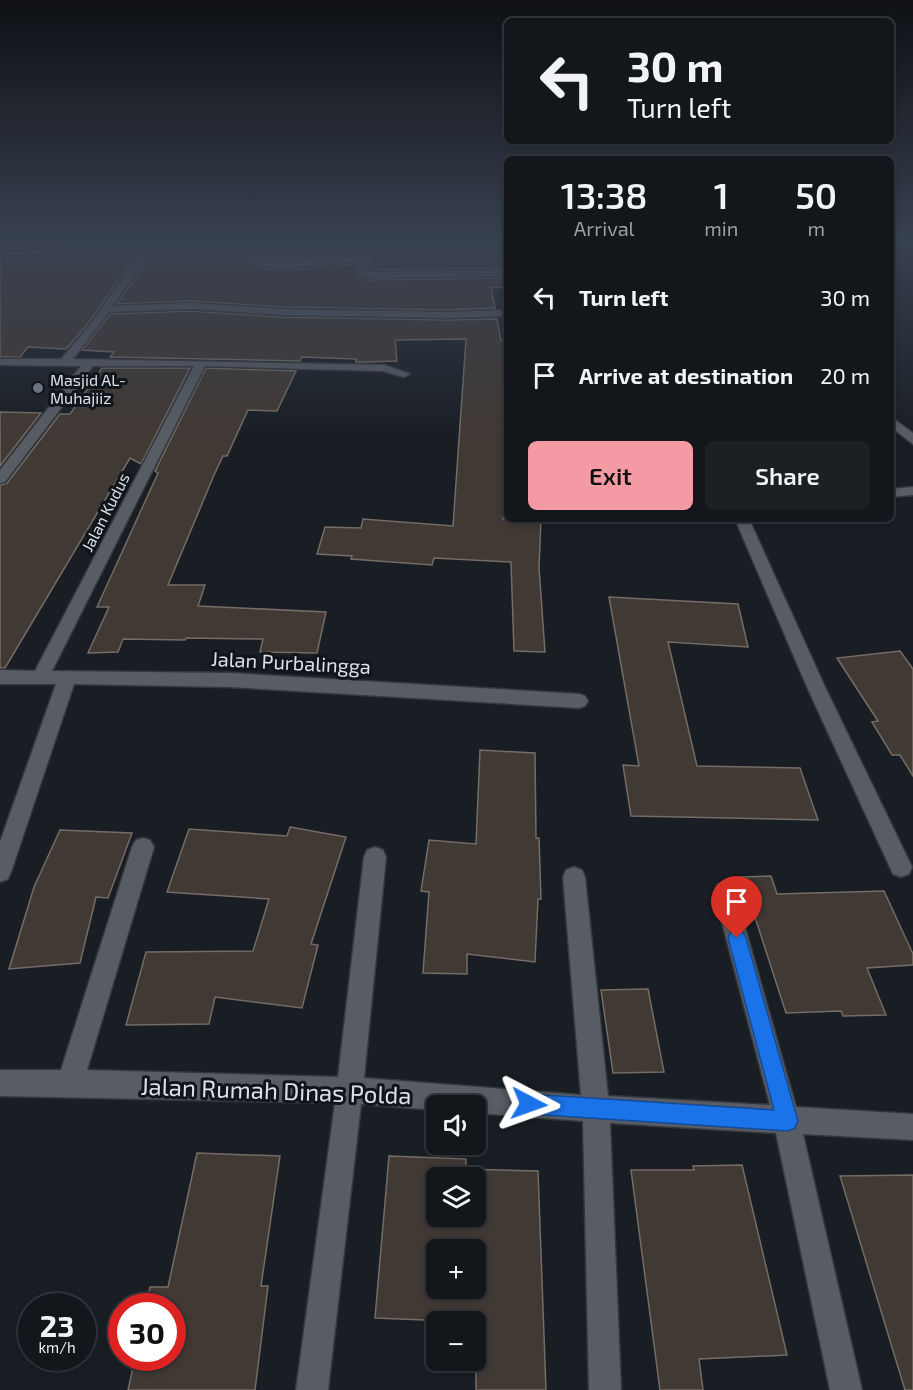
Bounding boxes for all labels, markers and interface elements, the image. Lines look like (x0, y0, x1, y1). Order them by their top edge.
text: 30 m (627, 40, 723, 90)
icon: left (528, 42, 606, 120)
text: Turn left (627, 91, 731, 123)
text: 13:38 (561, 173, 647, 216)
text: 1 (714, 173, 729, 216)
text: 50 (795, 173, 837, 216)
text: Arrival (574, 216, 635, 240)
text: min (704, 216, 738, 240)
text: m (807, 216, 825, 240)
icon: left (528, 281, 561, 314)
text: Turn left (579, 284, 668, 310)
text: 30 m (820, 284, 870, 310)
icon: arrive (528, 359, 561, 392)
text: Arrive at destination (579, 362, 793, 388)
text: 20 m (820, 362, 870, 388)
place label: Masjid AL- Muhajiiz (50, 370, 126, 408)
marker: Masjid AL- Muhajiiz (31, 381, 45, 395)
button: Exit (528, 441, 693, 510)
button: Share (705, 441, 870, 510)
street label: Jalan Kudus (77, 470, 133, 554)
street label: Jalan Purbalingga (210, 646, 372, 678)
pin (711, 876, 762, 938)
icon: arrive (720, 885, 753, 918)
street label: Jalan Rumah Dinas Polda (140, 1071, 412, 1109)
position arrow (497, 1072, 561, 1136)
map controls (426, 1095, 486, 1371)
button: sound (426, 1095, 486, 1155)
button: layers (426, 1167, 486, 1227)
button: + (426, 1239, 486, 1299)
speed limit sign: 30 (108, 1293, 186, 1371)
text: 23 (40, 1307, 74, 1343)
button: − (426, 1311, 486, 1371)
text: km/h (38, 1338, 76, 1356)

